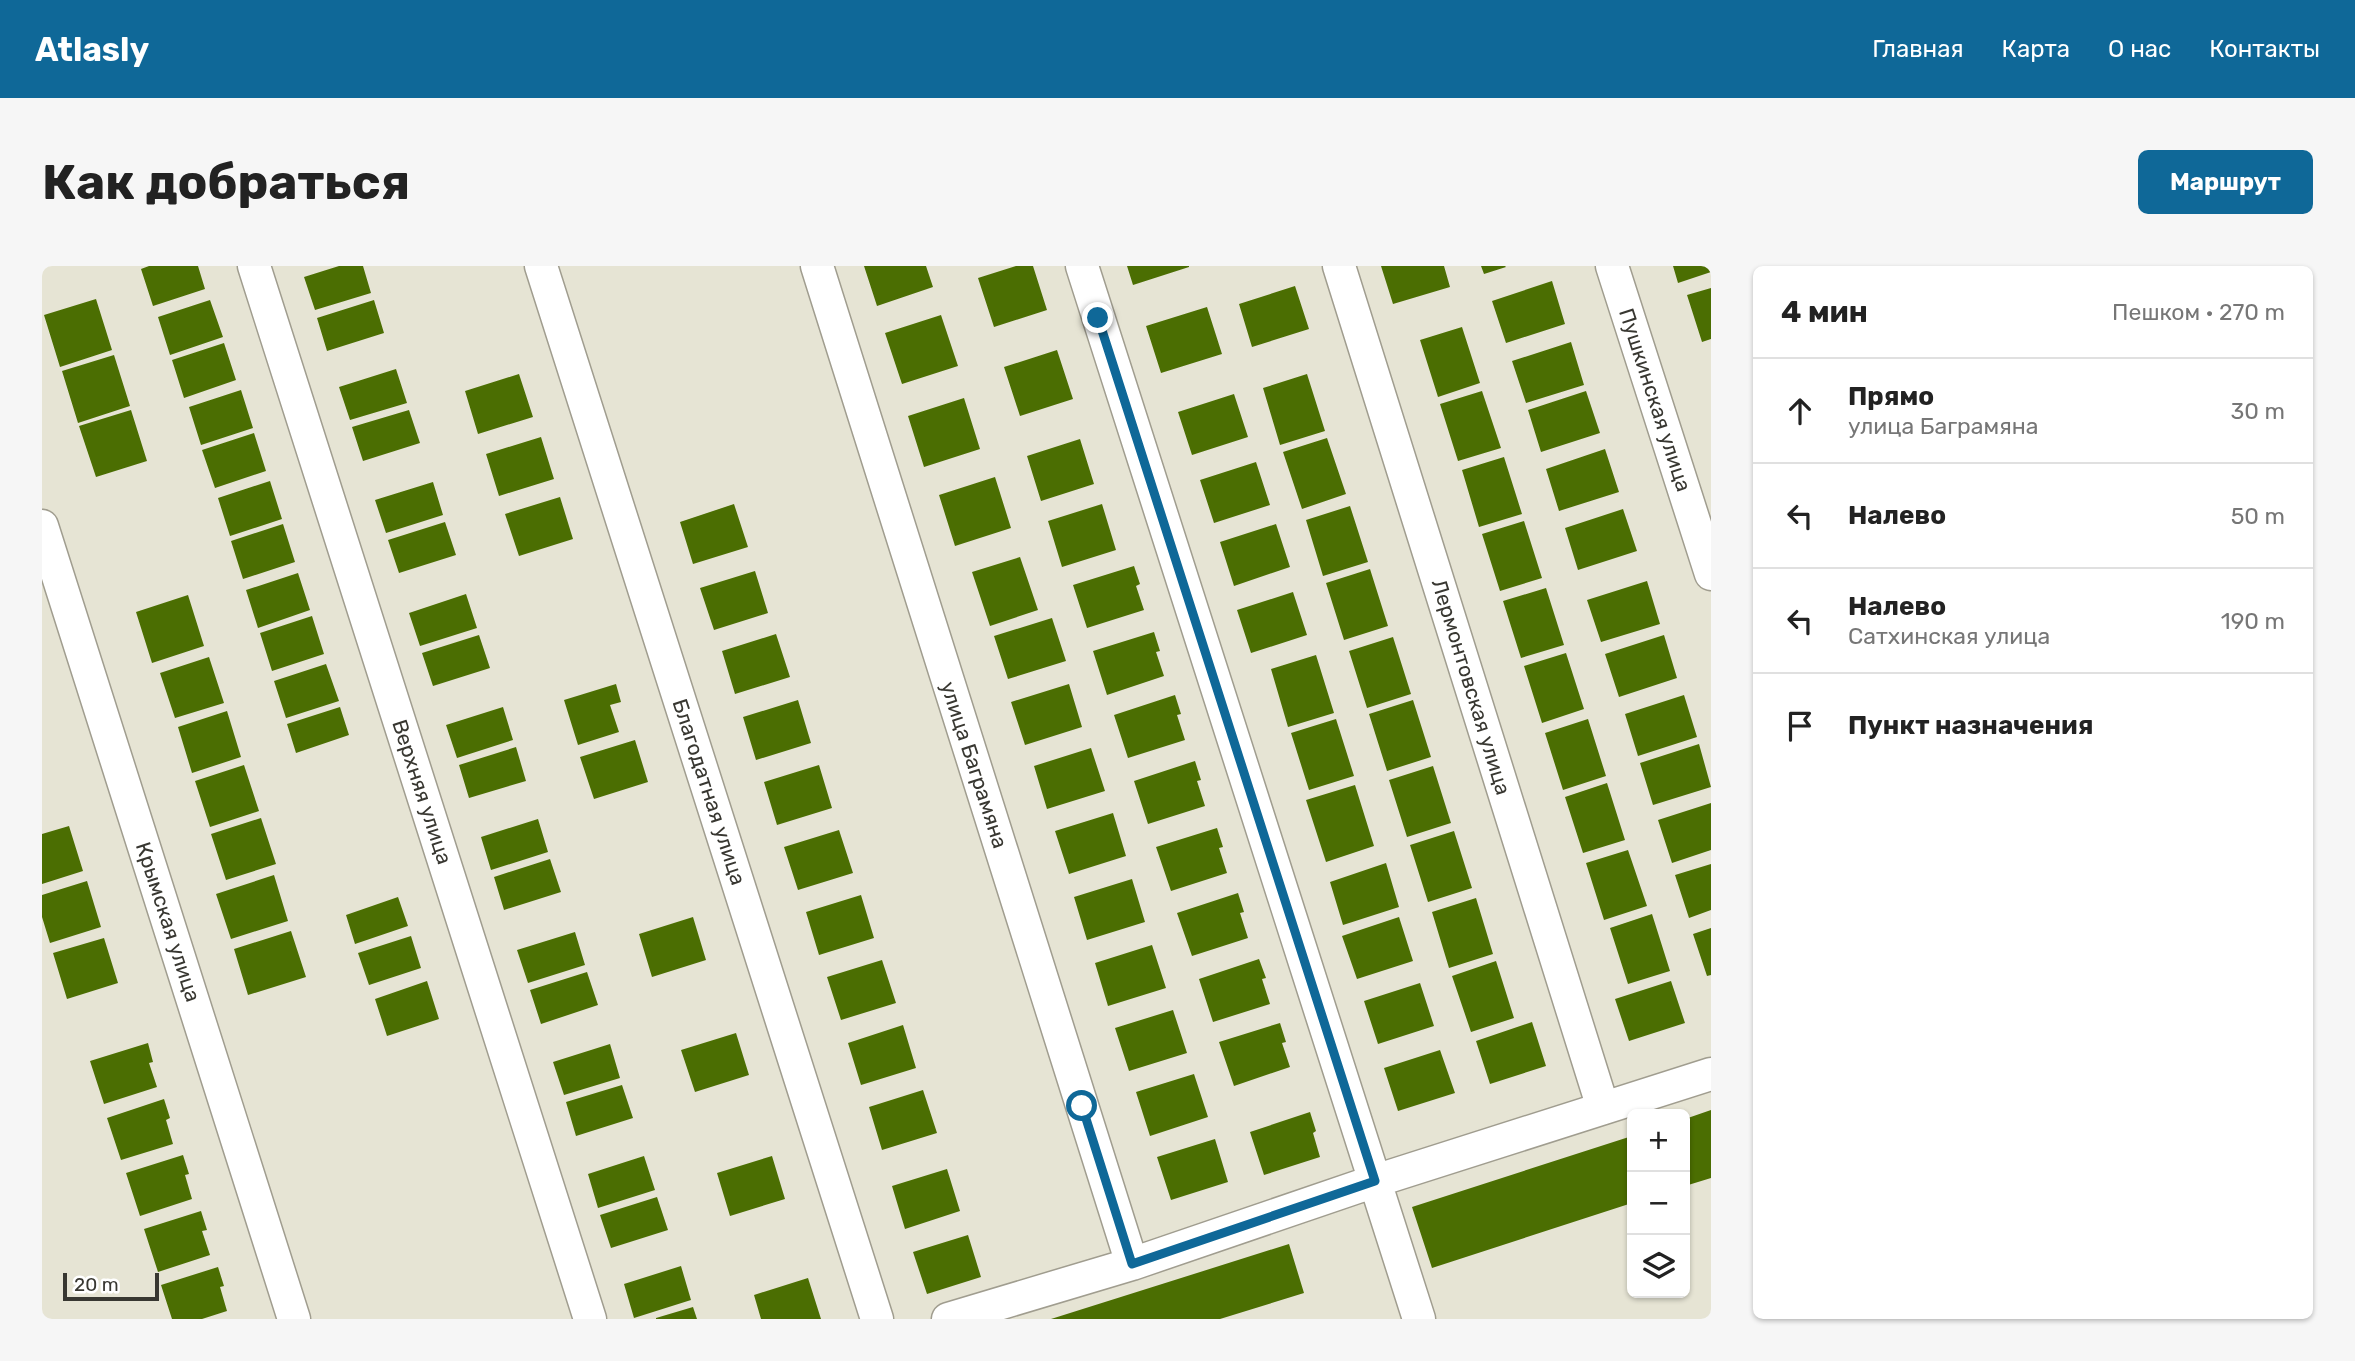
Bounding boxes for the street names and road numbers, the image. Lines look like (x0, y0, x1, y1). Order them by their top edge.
street label: Пушкинская улица (1614, 305, 1697, 495)
street label: Лермонтовская улица (1427, 576, 1516, 798)
street label: улица Баграмяна (936, 678, 1013, 851)
street label: Благодатная улица (668, 696, 751, 888)
street label: Верхняя улица (387, 716, 458, 867)
street label: Крымская улица (131, 839, 206, 1005)

